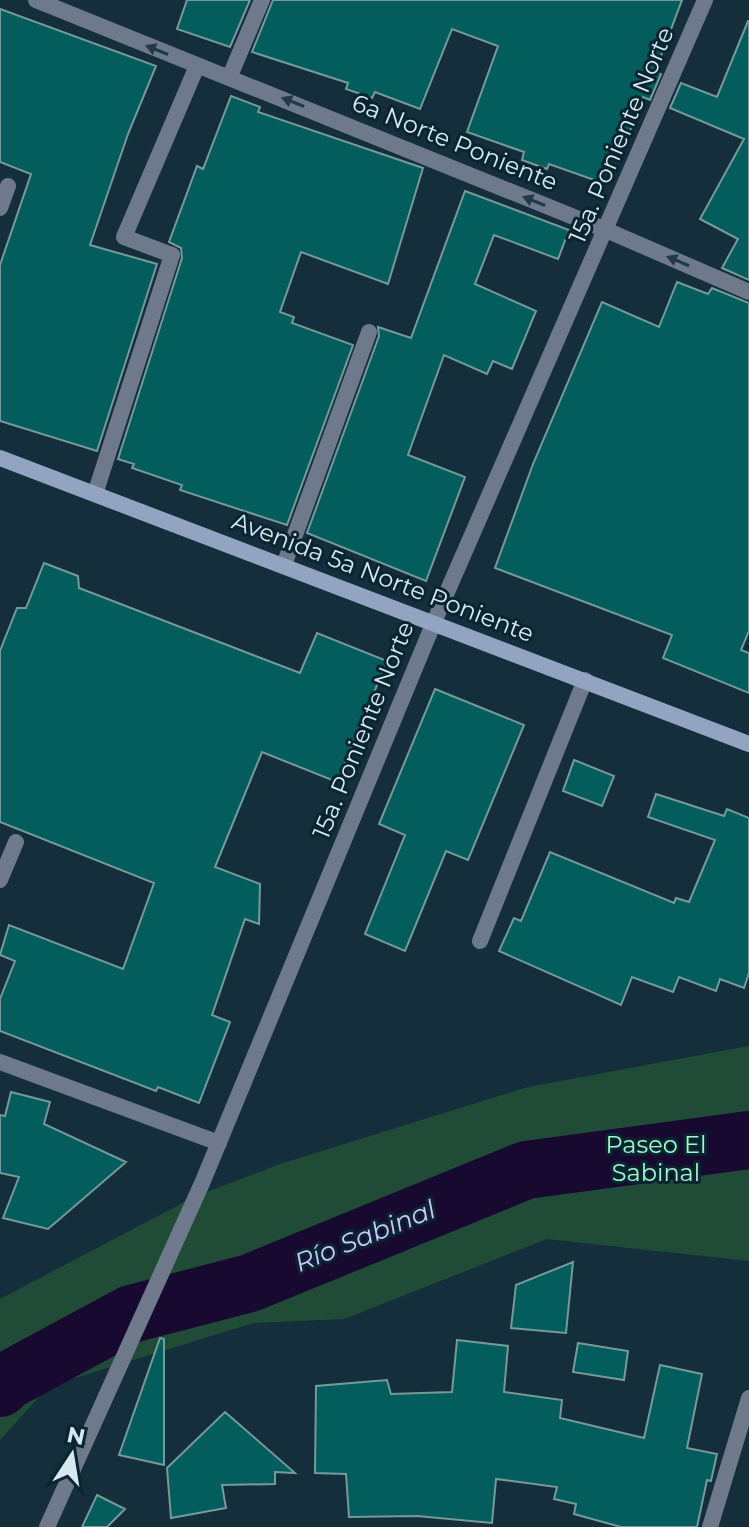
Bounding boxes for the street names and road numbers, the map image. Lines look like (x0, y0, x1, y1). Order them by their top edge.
street label: 15a. Poniente Norte (562, 23, 680, 247)
street label: 6a Norte Poniente (348, 88, 562, 196)
street label: Avenida 5a Norte Poniente (228, 506, 538, 648)
street label: 15a. Poniente Norte (306, 617, 420, 843)

